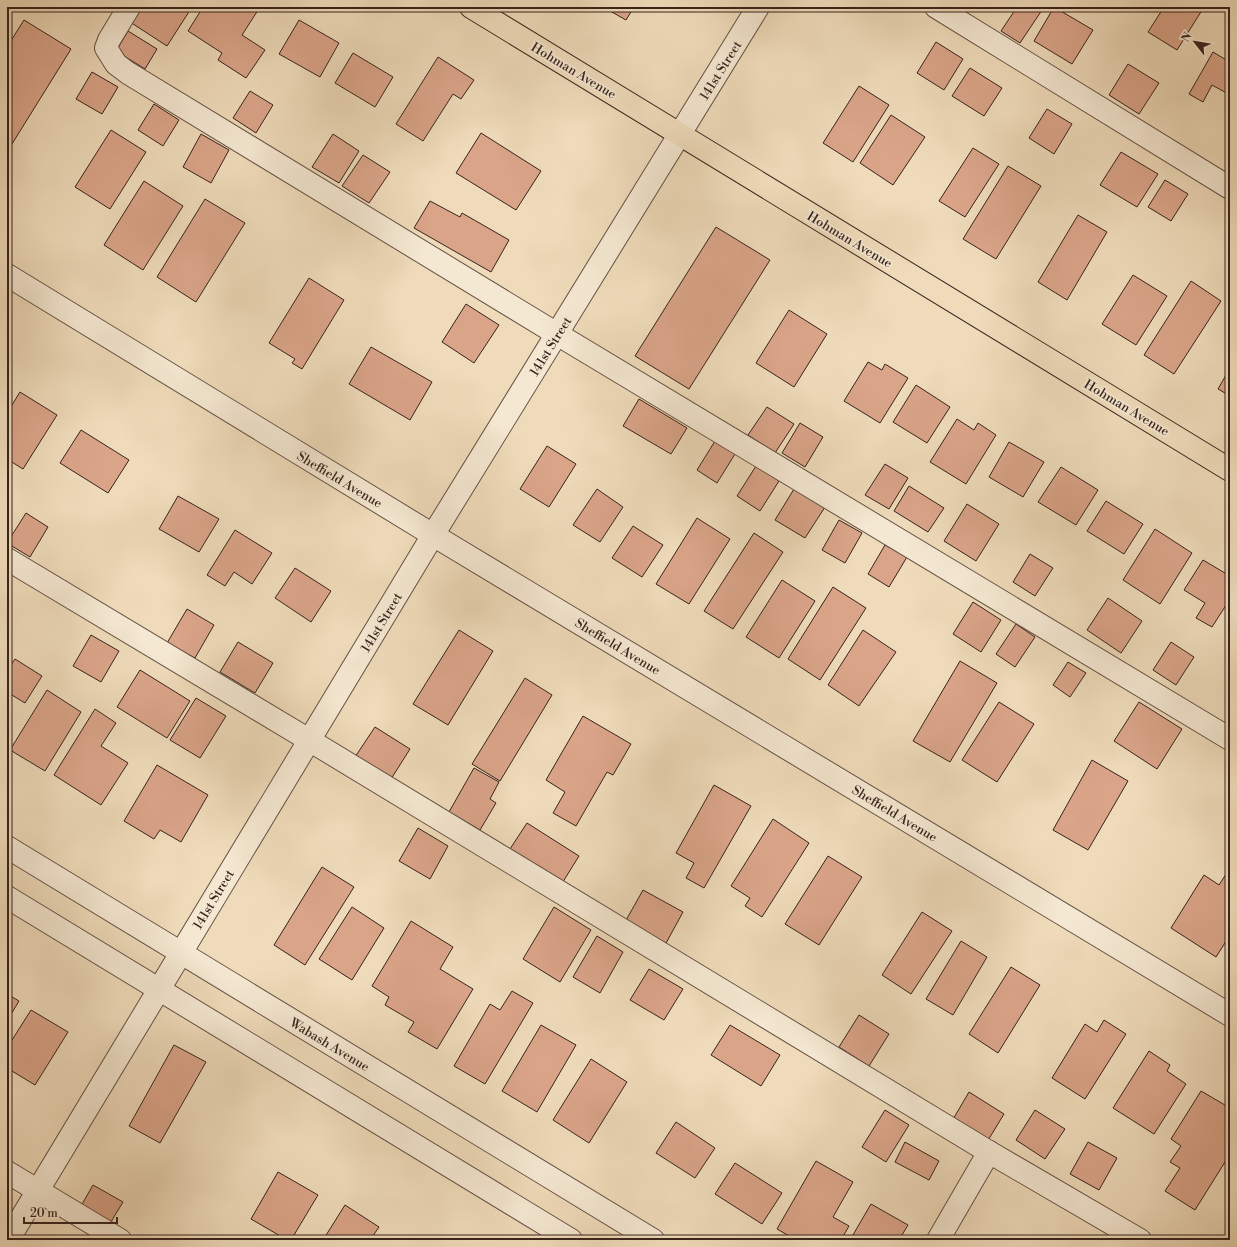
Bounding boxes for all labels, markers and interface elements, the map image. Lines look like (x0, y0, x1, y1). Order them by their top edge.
north arrow (1175, 22, 1215, 62)
text: N (1179, 30, 1196, 45)
street label: 141st Street (696, 38, 746, 103)
street label: Hohman Avenue (528, 39, 619, 103)
street label: Hohman Avenue (804, 208, 895, 272)
street label: 141st Street (526, 314, 576, 379)
street label: Hohman Avenue (1081, 376, 1172, 440)
street label: Sheffield Avenue (294, 448, 385, 512)
street label: 141st Street (358, 589, 406, 655)
street label: Sheffield Avenue (572, 615, 663, 679)
street label: Sheffield Avenue (849, 782, 940, 846)
street label: 141st Street (190, 866, 238, 932)
street label: Wabash Avenue (286, 1014, 373, 1075)
scale bar (24, 1199, 117, 1225)
text: 20 m (30, 1206, 58, 1221)

